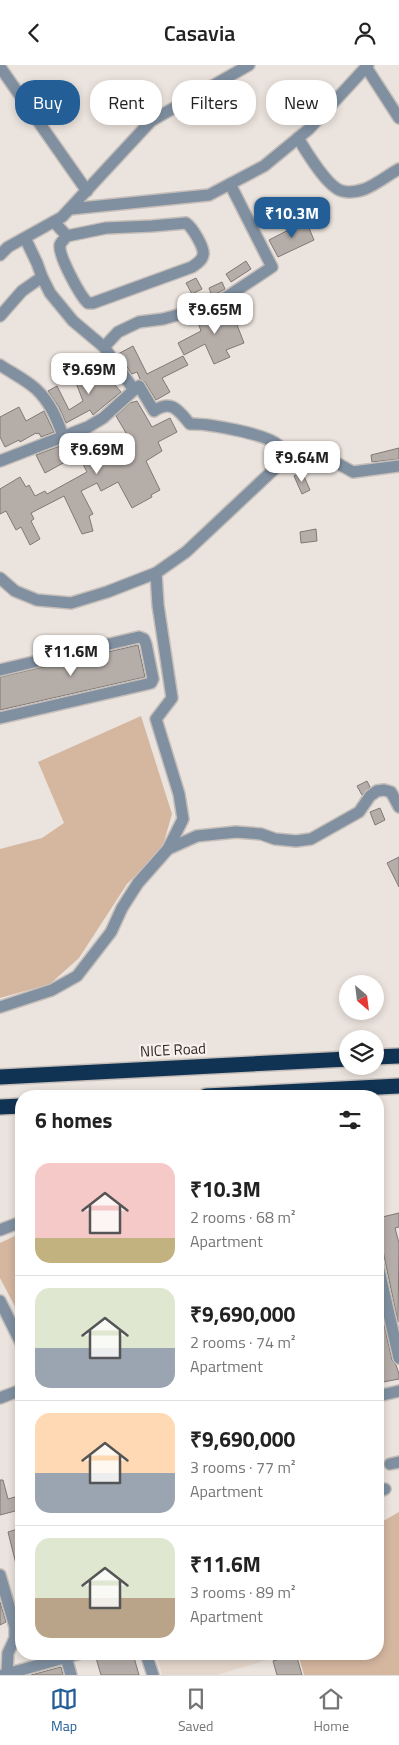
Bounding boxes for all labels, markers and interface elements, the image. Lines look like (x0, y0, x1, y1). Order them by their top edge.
text: Casavia (164, 16, 235, 50)
icon: back (20, 19, 48, 47)
icon: person (351, 19, 379, 47)
chip: Buy (15, 80, 80, 125)
chip: Rent (90, 80, 162, 125)
chip: Filters (172, 80, 256, 125)
chip: New (266, 80, 337, 125)
pin: ₹10.3M (251, 197, 333, 239)
text: ₹10.3M (265, 201, 319, 225)
pin: ₹9.65M (174, 293, 256, 335)
text: ₹9.65M (188, 297, 242, 321)
pin: ₹9.69M (48, 353, 130, 395)
text: ₹9.69M (62, 357, 116, 381)
pin: ₹9.69M (56, 433, 138, 475)
text: ₹9.69M (70, 437, 124, 461)
pin: ₹9.64M (261, 441, 343, 483)
text: ₹9.64M (275, 445, 329, 469)
pin: ₹11.6M (30, 635, 112, 677)
text: ₹11.6M (44, 639, 98, 663)
north arrow (339, 975, 384, 1020)
map controls (339, 975, 384, 1075)
button: layers (339, 1030, 384, 1075)
street label: NICE Road (139, 1036, 207, 1063)
text: 6 homes (35, 1104, 112, 1136)
icon: filters (336, 1106, 364, 1134)
text: ₹10.3M (190, 1173, 261, 1205)
icon: home (75, 1183, 135, 1243)
text: 2 rooms · 68 m² (190, 1205, 295, 1229)
text: Apartment (190, 1229, 263, 1253)
text: ₹9,690,000 (190, 1298, 295, 1330)
icon: home (75, 1308, 135, 1368)
text: 2 rooms · 74 m² (190, 1330, 295, 1354)
text: Apartment (190, 1354, 263, 1378)
text: ₹9,690,000 (190, 1423, 295, 1455)
icon: home (75, 1433, 135, 1493)
text: 3 rooms · 77 m² (190, 1455, 295, 1479)
text: Apartment (190, 1479, 263, 1503)
text: ₹11.6M (190, 1548, 261, 1580)
icon: home (75, 1558, 135, 1618)
text: 3 rooms · 89 m² (190, 1580, 295, 1604)
text: Apartment (190, 1604, 263, 1628)
tab: Map (50, 1685, 78, 1736)
tab: Saved (178, 1685, 214, 1736)
tab: Home (313, 1685, 349, 1736)

